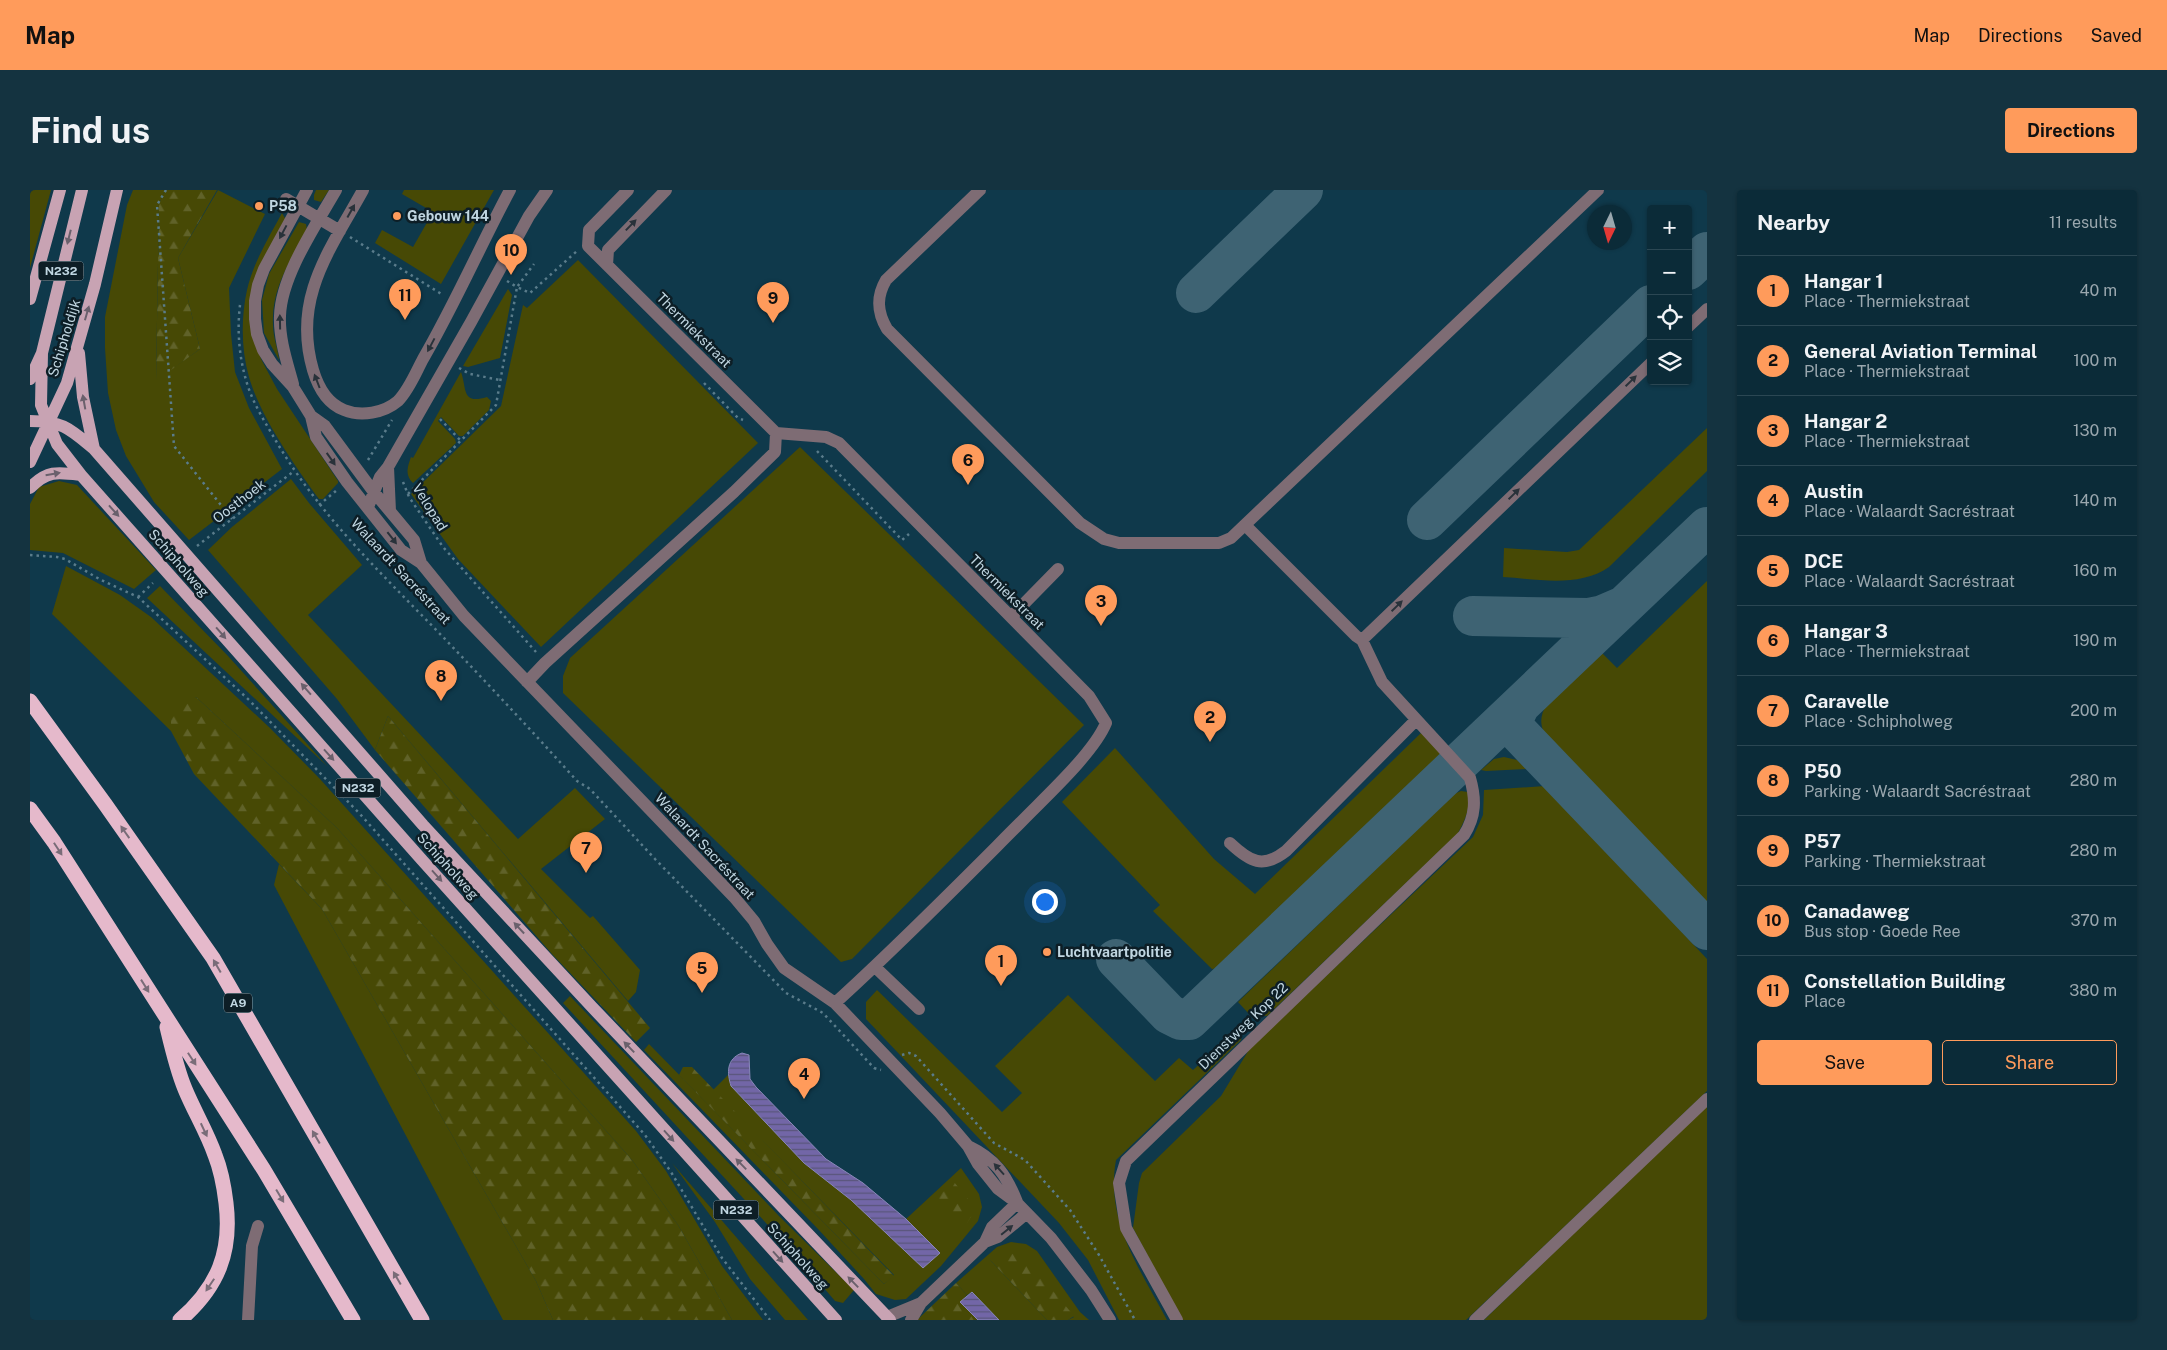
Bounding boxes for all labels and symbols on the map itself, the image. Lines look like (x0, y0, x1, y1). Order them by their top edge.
place label: P58 (269, 198, 297, 214)
marker: P58 (253, 200, 265, 212)
one-way arrow (347, 204, 356, 217)
north arrow (1587, 205, 1632, 250)
place label: Gebouw 144 (407, 208, 489, 224)
marker: Gebouw 144 (391, 210, 403, 222)
one-way arrow (625, 220, 637, 232)
one-way arrow (279, 225, 287, 240)
one-way arrow (65, 230, 73, 245)
pin: 10 (495, 234, 527, 275)
road number: N232 (38, 262, 84, 280)
pin: 11 (389, 279, 421, 320)
pin: 9 (757, 282, 789, 323)
street label: Thermiekstraat (653, 289, 735, 371)
street label: Schipholdijk (45, 297, 83, 379)
one-way arrow (84, 306, 92, 321)
one-way arrow (276, 314, 284, 330)
one-way arrow (427, 338, 435, 353)
one-way arrow (313, 373, 321, 388)
one-way arrow (1625, 375, 1637, 387)
one-way arrow (80, 393, 88, 409)
pin: 6 (952, 444, 984, 485)
one-way arrow (326, 453, 336, 466)
one-way arrow (46, 470, 62, 478)
street label: Oosthoek (210, 475, 269, 526)
street label: Velopad (409, 480, 451, 534)
one-way arrow (1508, 488, 1520, 500)
one-way arrow (108, 505, 120, 517)
street label: Walaardt Sacréstraat (348, 515, 454, 627)
street label: Schipholweg (145, 526, 213, 600)
one-way arrow (386, 531, 397, 544)
street label: Thermiekstraat (966, 551, 1048, 633)
pin: 3 (1085, 585, 1117, 626)
one-way arrow (1391, 600, 1403, 612)
one-way arrow (215, 627, 227, 639)
pin: 8 (425, 660, 457, 701)
one-way arrow (301, 683, 312, 695)
pin: 2 (1194, 701, 1226, 742)
one-way arrow (323, 748, 335, 760)
road number: N232 (336, 778, 380, 798)
street label: Walaardt Sacréstraat (652, 790, 758, 902)
one-way arrow (120, 825, 130, 839)
street label: Schipholweg (414, 829, 482, 903)
pin: 7 (570, 832, 602, 873)
one-way arrow (53, 842, 63, 855)
one-way arrow (431, 870, 443, 882)
your location (1032, 889, 1058, 915)
one-way arrow (513, 922, 525, 934)
place label: Luchtvaartpolitie (1057, 944, 1172, 960)
pin: 1 (985, 945, 1017, 986)
marker: Luchtvaartpolitie (1041, 946, 1053, 958)
pin: 5 (686, 952, 718, 993)
one-way arrow (213, 960, 222, 973)
one-way arrow (140, 979, 150, 992)
street label: Dienstweg Kop 22 (1195, 979, 1291, 1073)
road number: A9 (224, 994, 252, 1012)
one-way arrow (623, 1041, 635, 1053)
one-way arrow (188, 1053, 197, 1066)
pin: 4 (788, 1058, 820, 1099)
one-way arrow (200, 1123, 208, 1137)
one-way arrow (663, 1129, 675, 1141)
one-way arrow (312, 1130, 320, 1145)
one-way arrow (735, 1159, 747, 1171)
one-way arrow (993, 1163, 1004, 1175)
one-way arrow (275, 1190, 284, 1203)
road number: N232 (714, 1200, 758, 1220)
street label: Schipholweg (764, 1219, 832, 1293)
one-way arrow (1000, 1224, 1013, 1235)
one-way arrow (772, 1250, 784, 1262)
one-way arrow (393, 1271, 402, 1284)
one-way arrow (847, 1276, 859, 1288)
one-way arrow (205, 1278, 215, 1292)

